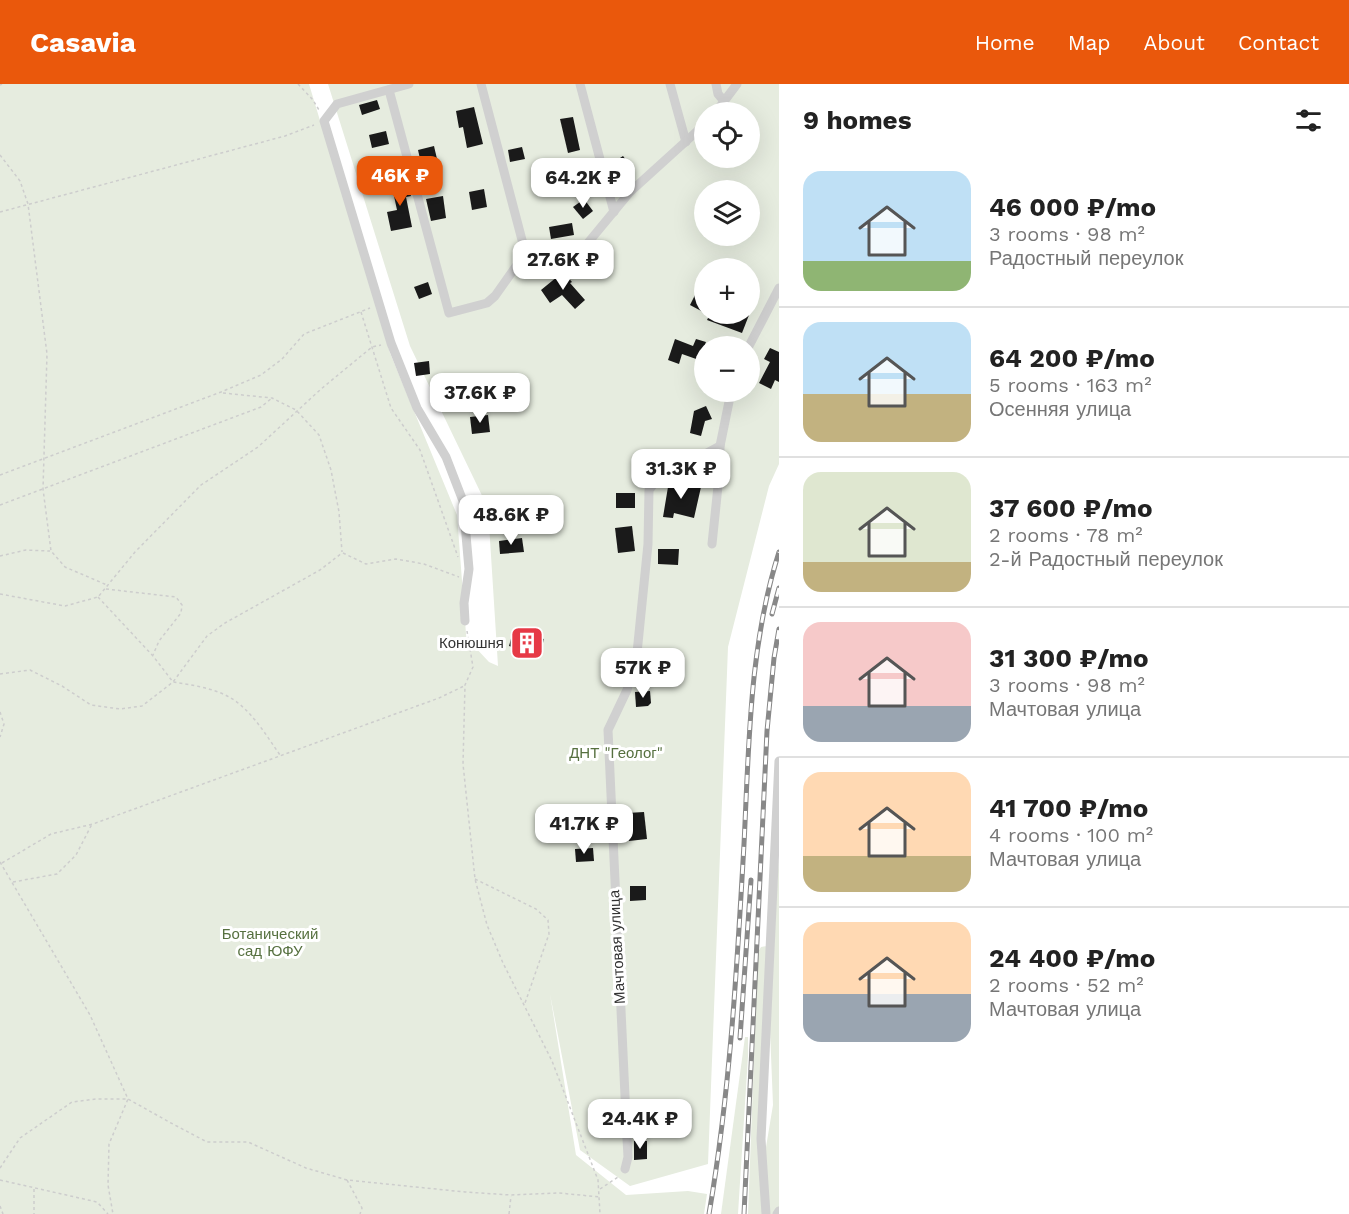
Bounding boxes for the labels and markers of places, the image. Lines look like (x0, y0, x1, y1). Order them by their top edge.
pin: 46K ₽ (358, 156, 442, 207)
pin: 64.2K ₽ (528, 158, 638, 209)
pin: 27.6K ₽ (508, 240, 618, 291)
pin: 37.6K ₽ (425, 373, 535, 424)
pin: 31.3K ₽ (626, 449, 736, 500)
pin: 48.6K ₽ (456, 495, 566, 546)
building icon: Конюшня (509, 625, 545, 661)
place label: Конюшня (439, 634, 504, 652)
pin: 57K ₽ (601, 648, 685, 699)
pin: 41.7K ₽ (529, 804, 639, 855)
pin: 24.4K ₽ (585, 1099, 695, 1150)

